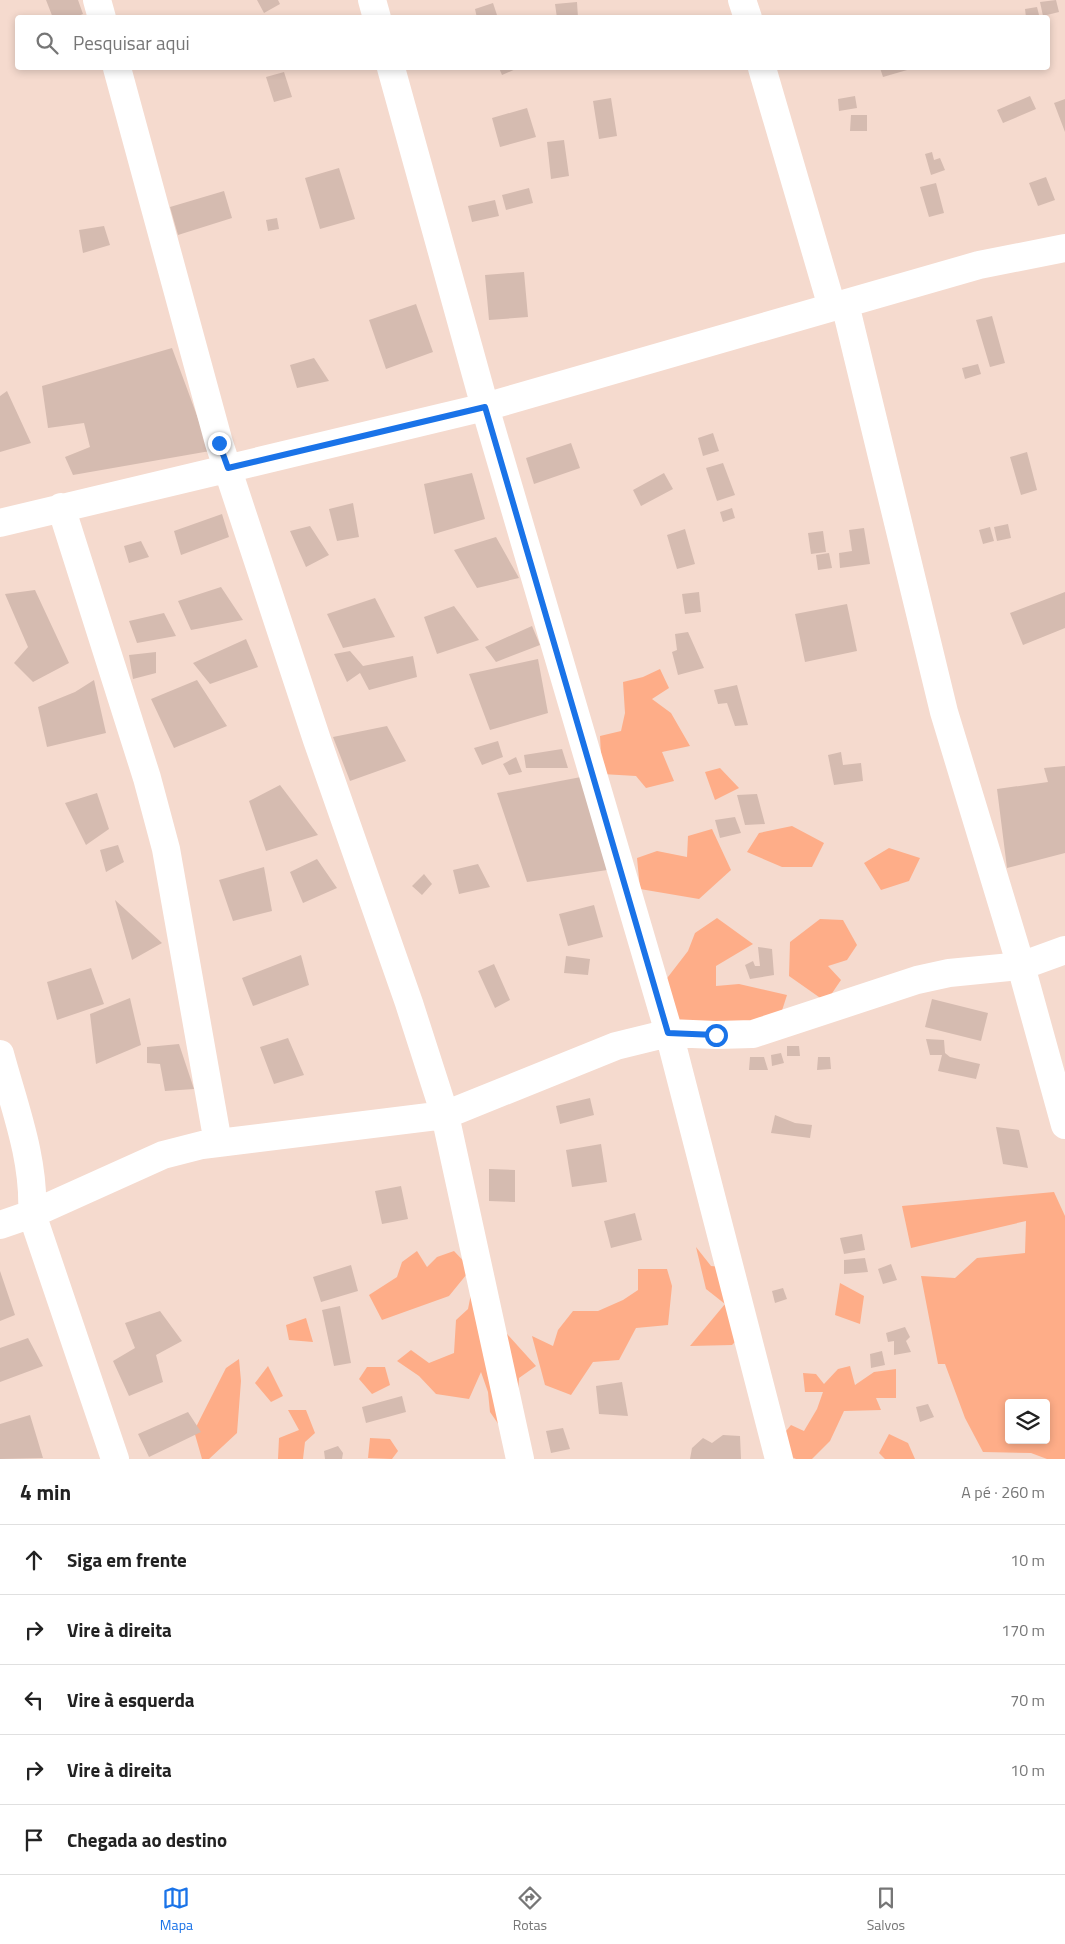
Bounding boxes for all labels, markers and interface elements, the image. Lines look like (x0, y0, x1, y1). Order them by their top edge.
search box (15, 15, 1050, 70)
text: Pesquisar aqui (73, 28, 190, 57)
icon: search (33, 29, 61, 57)
route end (208, 432, 231, 455)
route start (705, 1024, 728, 1047)
map controls (1005, 1399, 1050, 1444)
button: layers (1005, 1399, 1050, 1444)
text: 4 min (20, 1476, 71, 1508)
text: A pé · 260 m (961, 1480, 1045, 1504)
text: Siga em frente (67, 1545, 187, 1574)
icon: ahead (20, 1546, 48, 1574)
text: 10 m (1010, 1548, 1045, 1572)
text: Vire à direita (67, 1615, 172, 1644)
icon: right (20, 1616, 48, 1644)
text: 170 m (1001, 1618, 1045, 1642)
text: Vire à esquerda (67, 1685, 195, 1714)
icon: left (20, 1686, 48, 1714)
text: 70 m (1010, 1688, 1045, 1712)
text: Vire à direita (67, 1755, 172, 1784)
icon: right (20, 1756, 48, 1784)
text: 10 m (1010, 1758, 1045, 1782)
text: Chegada ao destino (67, 1825, 227, 1854)
icon: arrive (20, 1826, 48, 1854)
tab: Mapa (160, 1884, 193, 1935)
tab: Rotas (513, 1884, 547, 1935)
tab: Salvos (867, 1884, 905, 1935)

